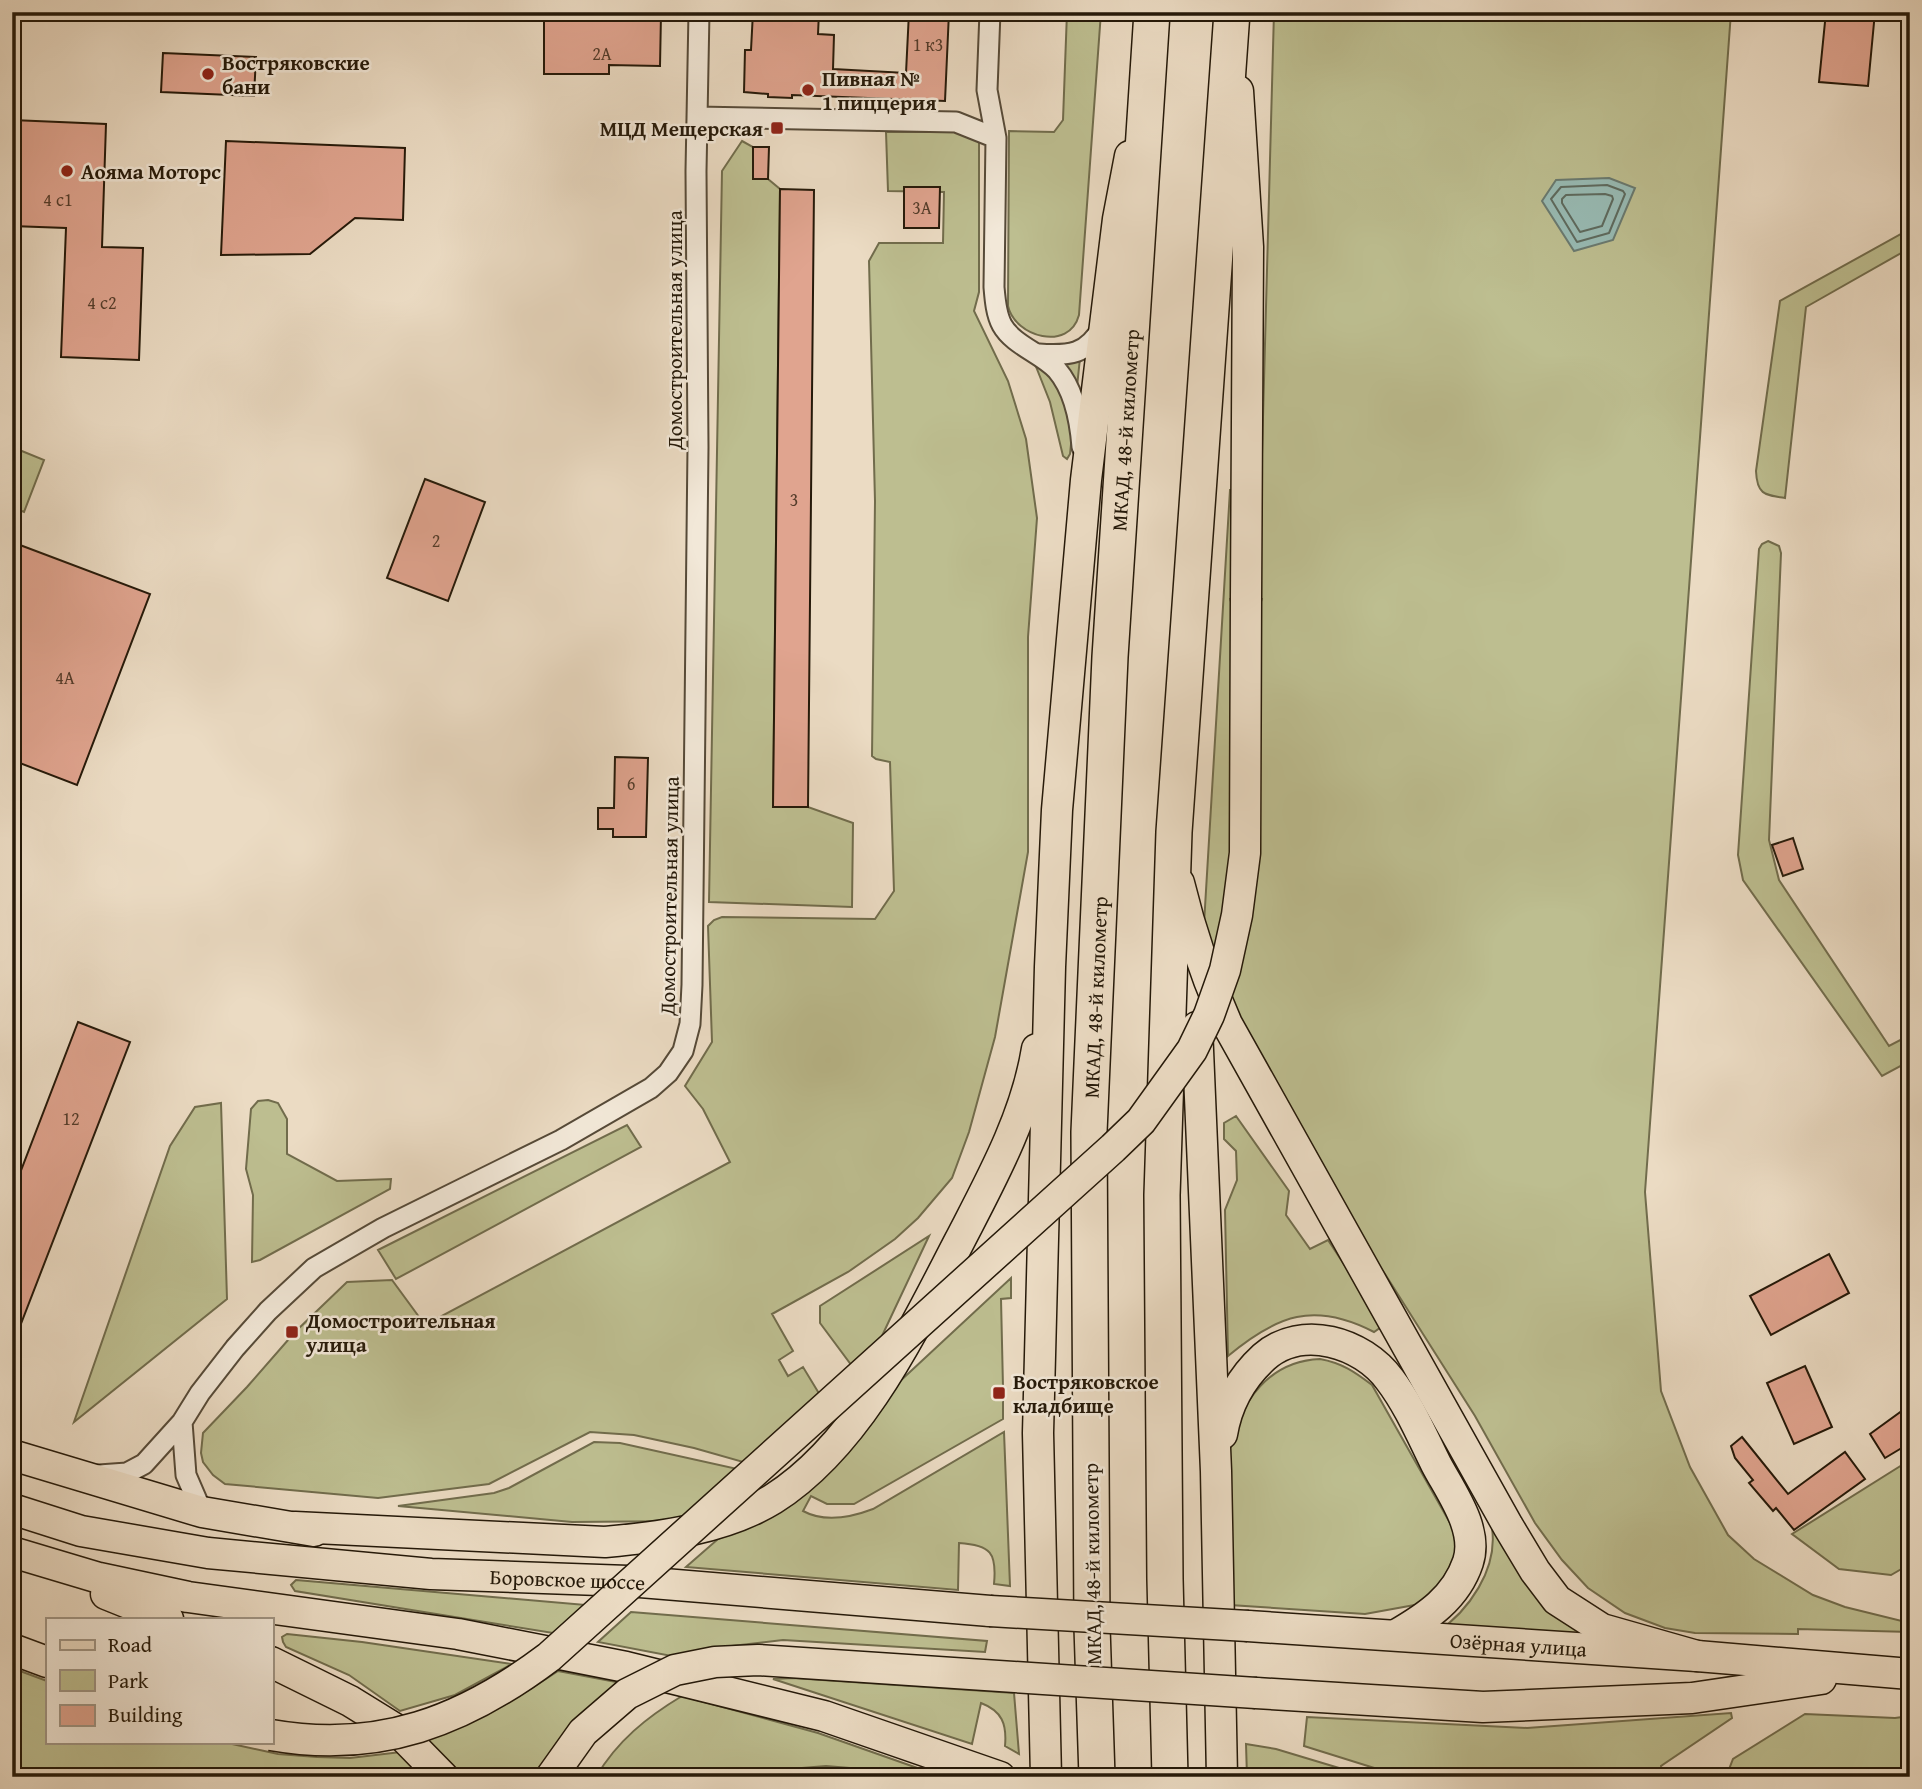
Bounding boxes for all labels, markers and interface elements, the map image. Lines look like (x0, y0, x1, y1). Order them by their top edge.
house number: 1 к3 (913, 31, 943, 58)
house number: 2А (592, 40, 612, 67)
place label: Востряковские бани (222, 47, 370, 102)
place label: Пивная № 1 пиццерия (822, 63, 937, 118)
marker: Востряковские бани (200, 66, 216, 82)
marker: Пивная № 1 пиццерия (800, 82, 816, 98)
place label: МЦД Мещерская (600, 113, 763, 144)
marker: МЦД Мещерская (769, 120, 785, 136)
place label: Аояма Моторс (81, 156, 221, 187)
marker: Аояма Моторс (59, 163, 75, 179)
house number: 4 с1 (43, 186, 73, 213)
house number: 3А (912, 194, 932, 221)
street label: Домостроительная улица (659, 210, 690, 451)
house number: 4 с2 (87, 289, 117, 316)
street label: МКАД, 48-й километр (1103, 328, 1147, 532)
house number: 3 (790, 486, 798, 513)
house number: 2 (432, 527, 440, 554)
house number: 4А (55, 664, 75, 691)
house number: 6 (627, 770, 635, 797)
street label: Домостроительная улица (651, 776, 687, 1017)
street label: МКАД, 48-й километр (1075, 896, 1115, 1099)
house number: 12 (62, 1105, 80, 1132)
place label: Домостроительная улица (305, 1305, 496, 1360)
marker: Домостроительная улица (284, 1324, 300, 1340)
place label: Востряковское кладбище (1013, 1366, 1159, 1421)
marker: Востряковское кладбище (991, 1385, 1007, 1401)
street label: МКАД, 48-й километр (1075, 1463, 1109, 1665)
street label: Боровское шоссе (489, 1561, 647, 1598)
legend (46, 1618, 273, 1744)
street label: Озёрная улица (1449, 1624, 1588, 1664)
text: Road (108, 1629, 153, 1660)
text: Park (108, 1665, 149, 1696)
text: Building (108, 1699, 183, 1730)

